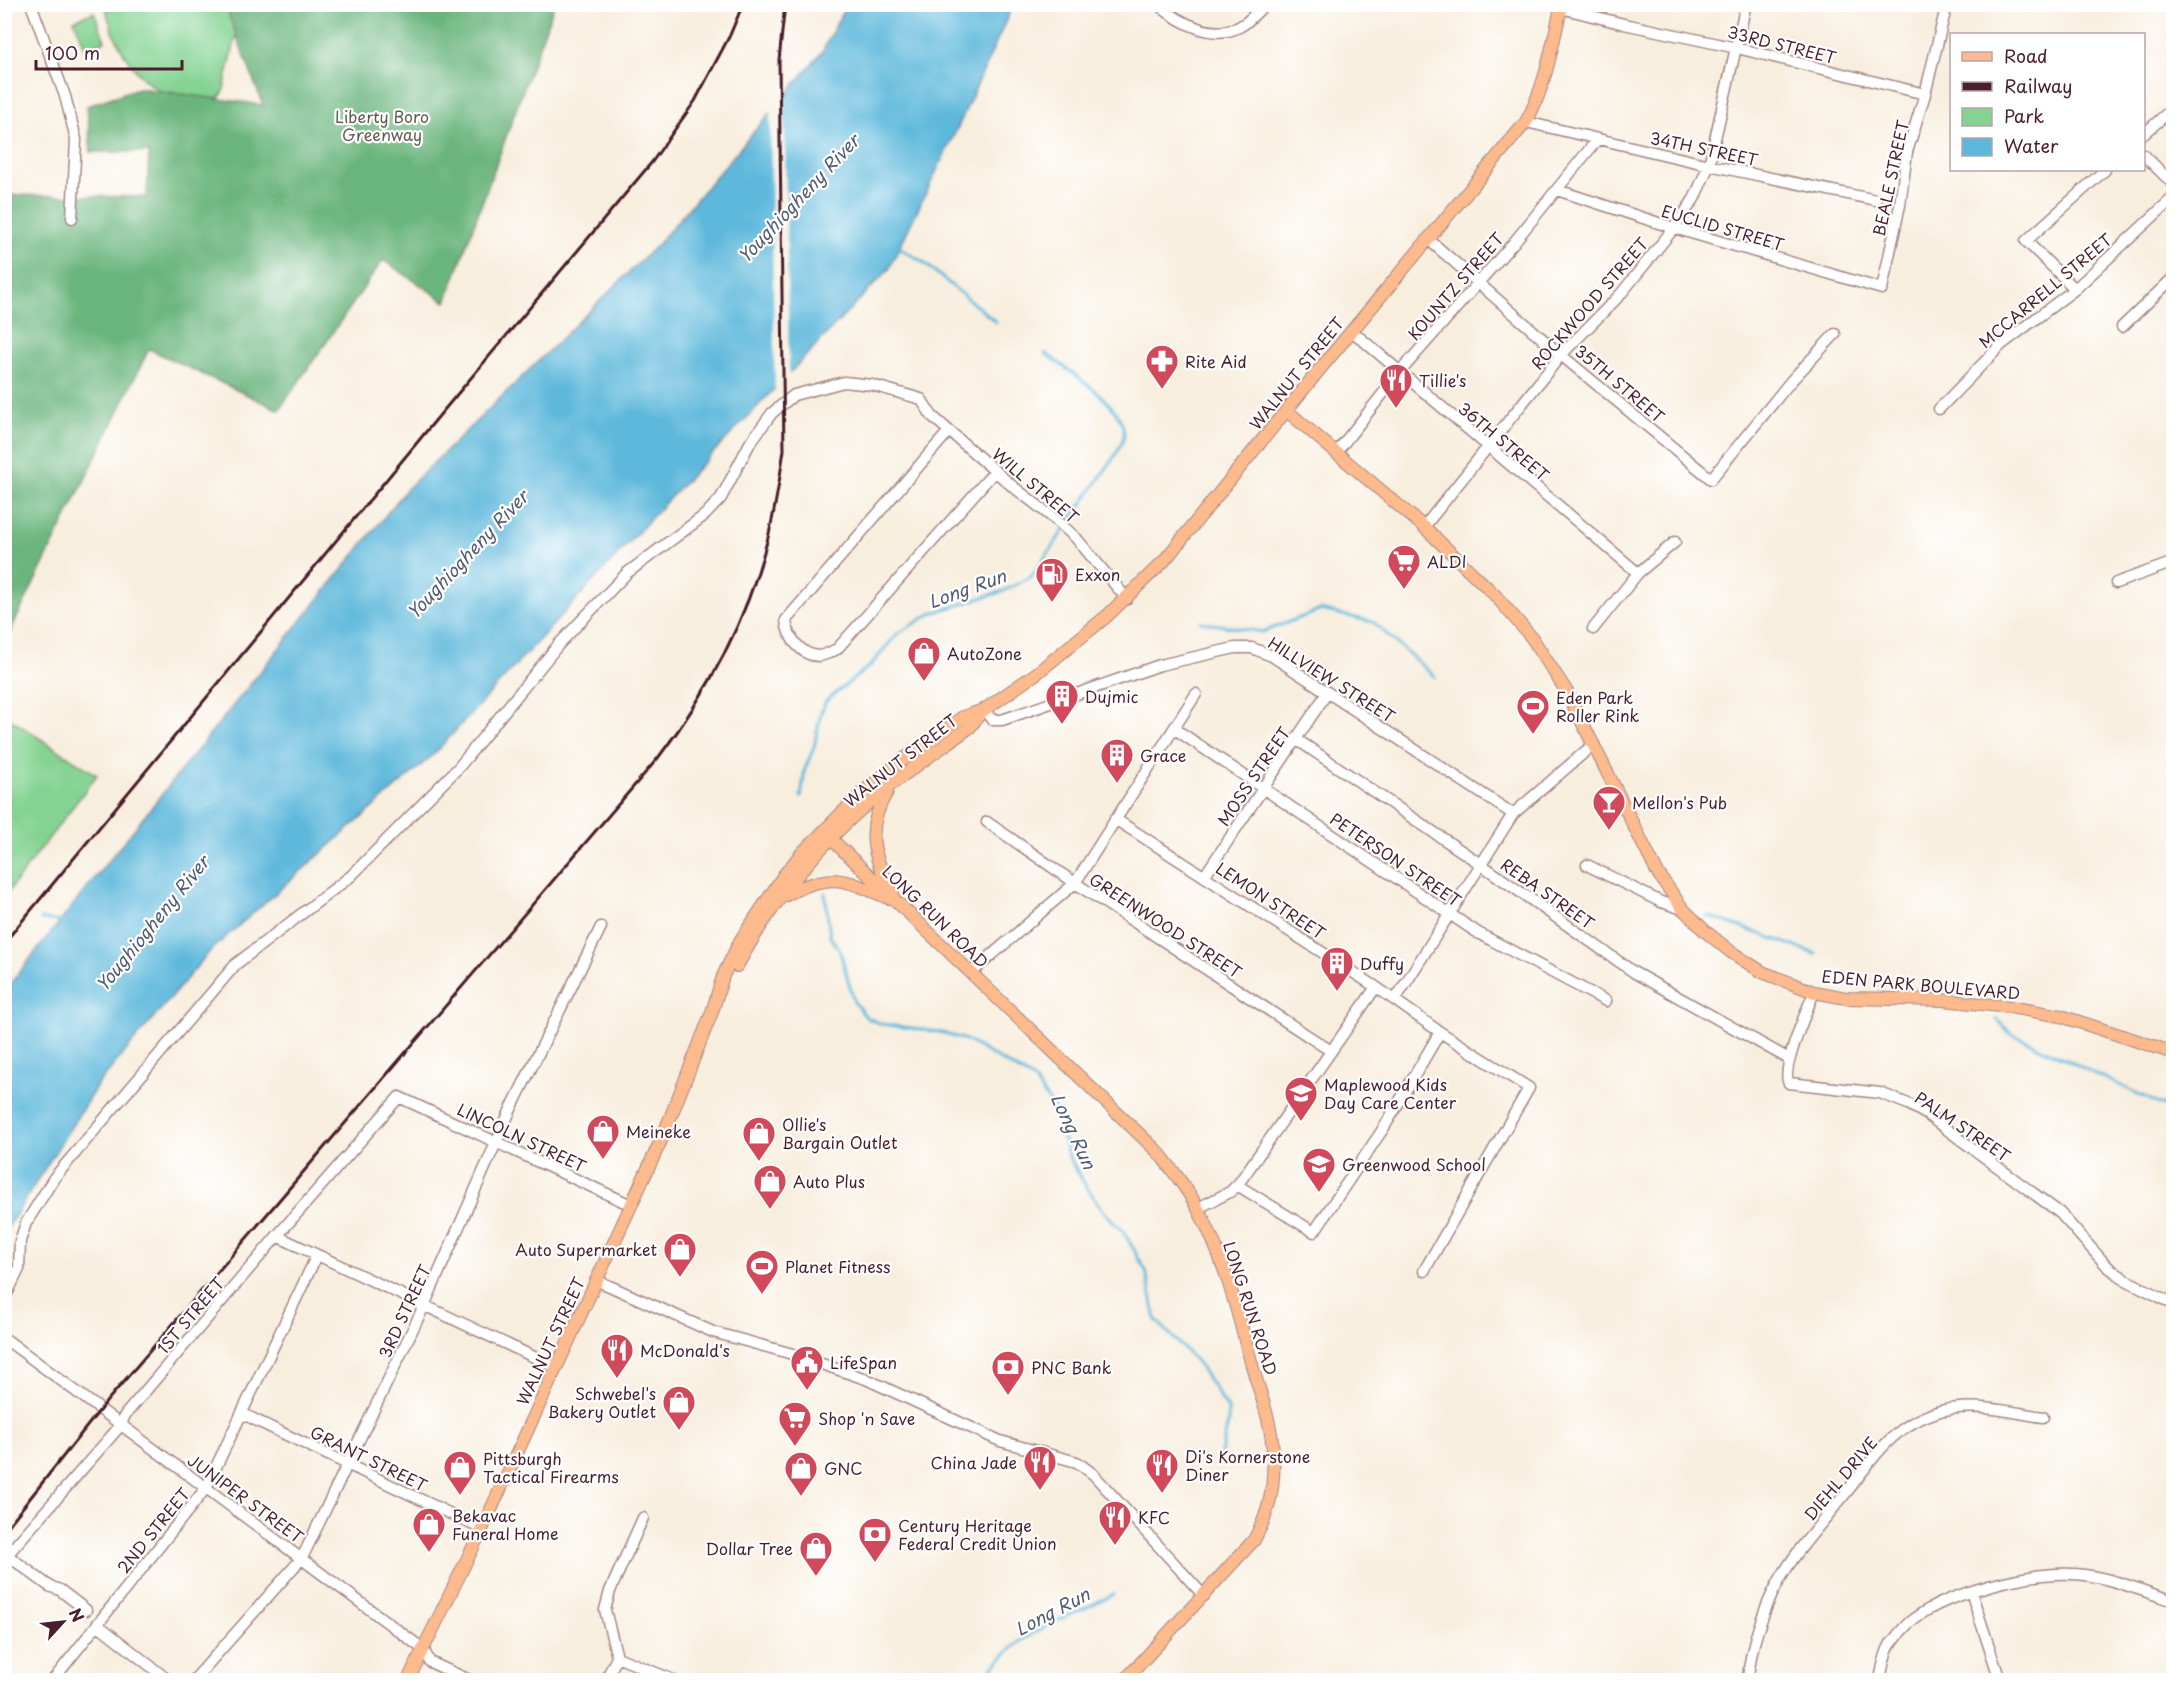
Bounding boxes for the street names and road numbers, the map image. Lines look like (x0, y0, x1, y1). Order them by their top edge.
street label: 33RD STREET (1725, 19, 1839, 69)
street label: BEALE STREET (1866, 118, 1914, 238)
street label: 34TH STREET (1648, 125, 1760, 171)
street label: EUCLID STREET (1659, 198, 1787, 256)
street label: KOUNTZ STREET (1401, 227, 1509, 345)
street label: MCCARRELL STREET (1973, 227, 2117, 353)
street label: ROCKWOOD STREET (1525, 232, 1653, 374)
street label: WALNUT STREET (1243, 312, 1349, 434)
street label: 35TH STREET (1570, 338, 1670, 428)
street label: 36TH STREET (1453, 396, 1555, 486)
street label: WILL STREET (988, 442, 1084, 528)
street label: HILLVIEW STREET (1264, 630, 1400, 728)
street label: WALNUT STREET (838, 708, 962, 812)
street label: MOSS STREET (1211, 722, 1295, 830)
street label: PETERSON STREET (1326, 806, 1466, 912)
street label: REBA STREET (1496, 852, 1600, 934)
street label: LEMON STREET (1211, 856, 1331, 945)
street label: LONG RUN ROAD (878, 859, 994, 973)
street label: GREENWOOD STREET (1085, 867, 1247, 983)
street label: EDEN PARK BOULEVARD (1821, 963, 2021, 1005)
street label: PALM STREET (1910, 1085, 2016, 1167)
street label: LINCOLN STREET (454, 1097, 590, 1177)
street label: LONG RUN ROAD (1218, 1238, 1284, 1378)
street label: 3RD STREET (372, 1260, 436, 1362)
street label: 1ST STREET (151, 1271, 229, 1359)
street label: WALNUT STREET (510, 1273, 590, 1409)
street label: GRANT STREET (306, 1419, 432, 1497)
street label: DIEHL DRIVE (1798, 1431, 1882, 1525)
street label: JUNIPER STREET (183, 1448, 309, 1548)
street label: 2ND STREET (111, 1482, 195, 1578)

